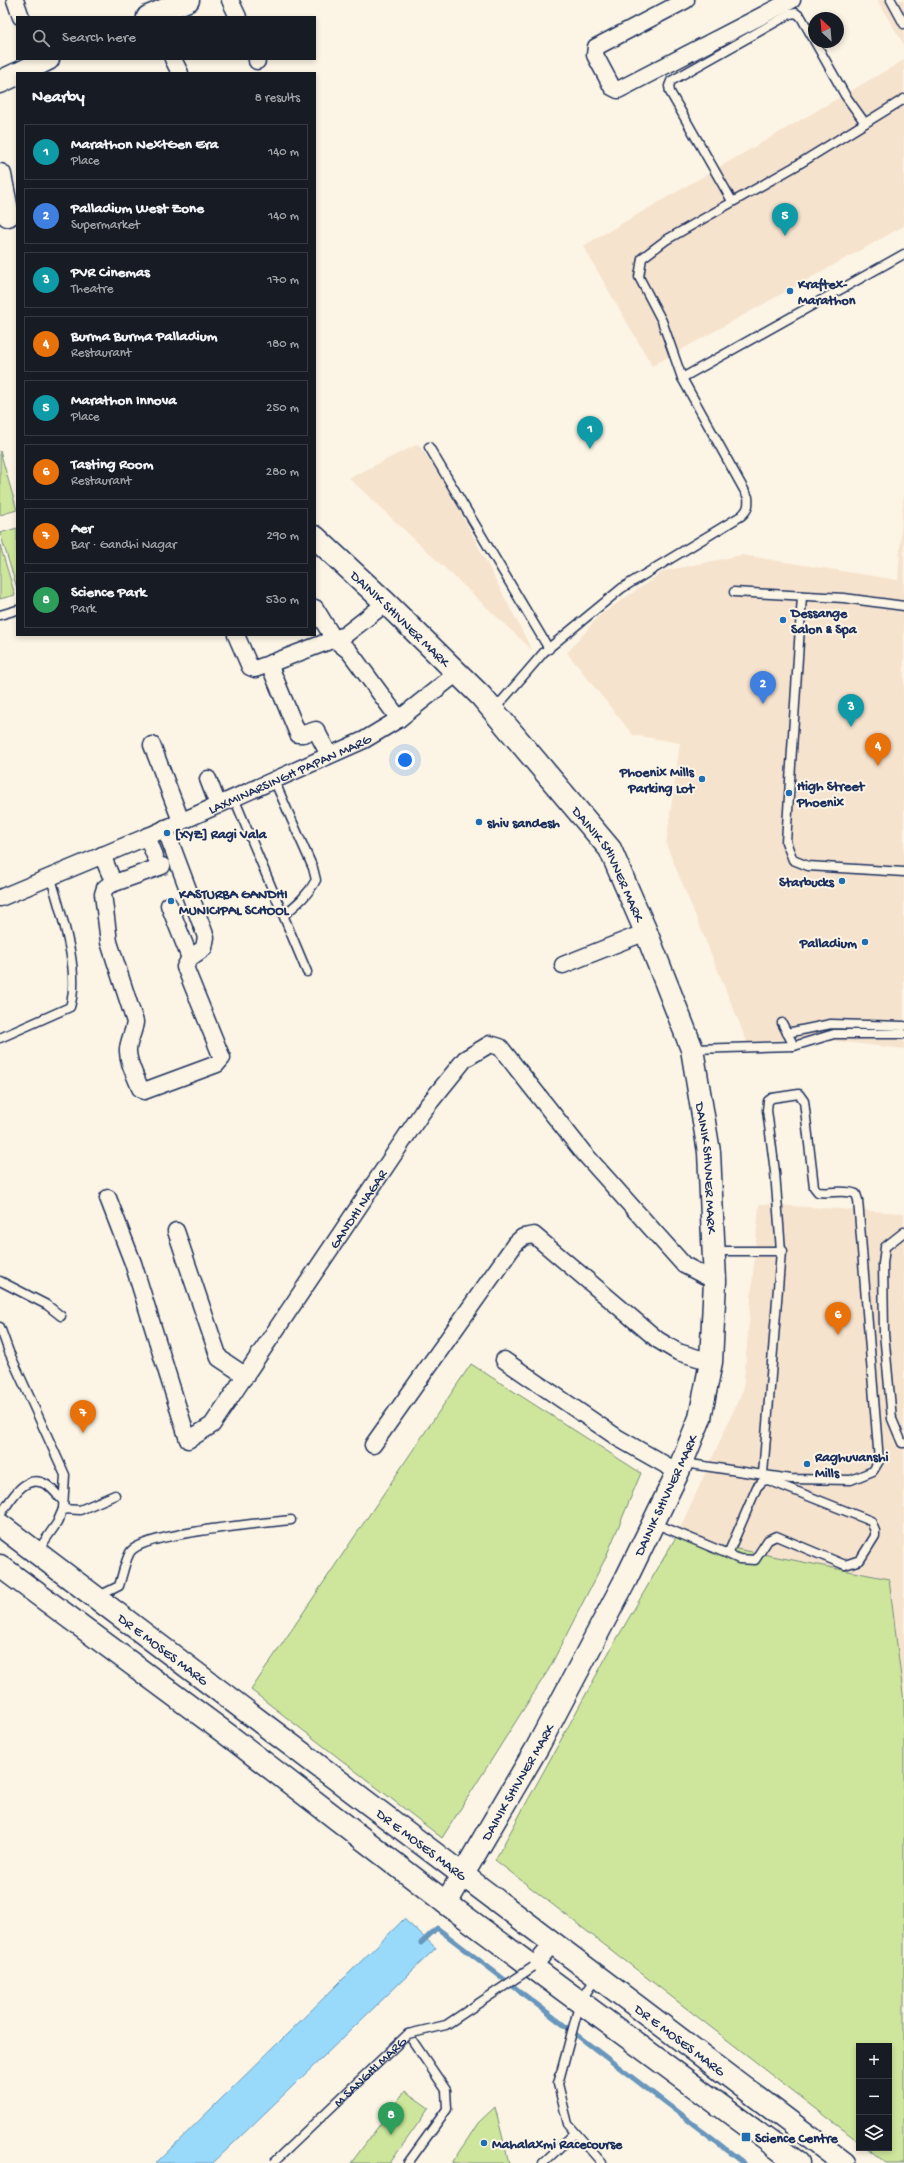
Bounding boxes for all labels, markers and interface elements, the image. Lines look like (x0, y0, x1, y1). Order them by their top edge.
north arrow (808, 12, 844, 48)
search box (16, 16, 316, 60)
icon: search (30, 27, 52, 49)
text: Search here (62, 29, 136, 47)
text: Nearby (32, 88, 85, 108)
text: 8 results (255, 91, 300, 106)
text: Marathon NextGen Era (71, 136, 218, 154)
text: 1 (43, 145, 49, 160)
text: 140 m (268, 145, 299, 160)
text: Place (71, 154, 99, 169)
text: Palladium West Zone (71, 200, 204, 218)
pin: 5 (772, 203, 798, 236)
text: 2 (43, 209, 49, 224)
text: 140 m (268, 209, 299, 224)
text: Supermarket (71, 218, 140, 233)
text: PVR Cinemas (71, 264, 150, 282)
text: 3 (43, 273, 49, 288)
text: 170 m (267, 273, 299, 288)
place label: Kraftex- Marathon (797, 277, 856, 310)
text: Theatre (71, 282, 114, 297)
marker: Kraftex- Marathon (785, 286, 795, 296)
text: Burma Burma Palladium (71, 328, 217, 346)
text: 4 (43, 337, 49, 352)
text: 180 m (267, 337, 299, 352)
text: Restaurant (71, 346, 131, 361)
text: Marathon Innova (71, 392, 177, 410)
text: 5 (43, 401, 49, 416)
text: 250 m (266, 401, 299, 416)
text: Place (71, 410, 99, 425)
pin: 1 (577, 416, 603, 449)
text: Tasting Room (71, 456, 153, 474)
text: 6 (43, 465, 49, 480)
text: 280 m (266, 465, 299, 480)
text: Restaurant (71, 474, 131, 489)
text: Aer (71, 520, 93, 538)
text: 7 (43, 529, 49, 544)
text: 290 m (266, 529, 299, 544)
text: Bar · Gandhi Nagar (71, 538, 177, 553)
street label: DAINIK SHIVNER MARK (345, 567, 453, 673)
text: Science Park (71, 584, 146, 602)
text: 8 (42, 593, 50, 608)
text: 530 m (266, 593, 299, 608)
text: Park (71, 602, 96, 617)
place label: Dessange Salon & Spa (789, 606, 858, 639)
marker: Dessange Salon & Spa (778, 615, 788, 625)
pin: 2 (750, 671, 776, 704)
pin: 3 (838, 694, 864, 727)
street label: LAXMINARSINGH PAPAN MARG (206, 731, 376, 819)
pin: 4 (865, 733, 891, 766)
your location (395, 750, 415, 770)
place label: Phoenix Mills Parking Lot (619, 765, 695, 798)
marker: Phoenix Mills Parking Lot (697, 774, 707, 784)
place label: High Street Phoenix (796, 779, 865, 812)
marker: High Street Phoenix (784, 788, 794, 798)
street label: DAINIK SHIVNER MARK (566, 803, 647, 926)
place label: shiv sandesh (487, 816, 560, 833)
marker: shiv sandesh (474, 817, 484, 827)
place label: [XYZ] Ragi Vala (175, 827, 268, 844)
marker: [XYZ] Ragi Vala (162, 828, 172, 838)
place label: Starbucks (779, 875, 835, 892)
marker: Starbucks (837, 876, 847, 886)
place label: KASTURBA GANDHI MUNICIPAL SCHOOL (178, 887, 290, 920)
marker: KASTURBA GANDHI MUNICIPAL SCHOOL (166, 896, 176, 906)
place label: Palladium (799, 936, 857, 953)
marker: Palladium (860, 937, 870, 947)
street label: DAINIK SHIVNER MARK (690, 1100, 719, 1235)
street label: GANDHI NAGAR (327, 1167, 393, 1253)
pin: 6 (825, 1302, 851, 1335)
pin: 7 (70, 1400, 96, 1433)
street label: DAINIK SHIVNER MARK (631, 1432, 703, 1560)
place label: Raghuvanshi Mills (814, 1450, 888, 1483)
marker: Raghuvanshi Mills (802, 1459, 812, 1469)
street label: DR E MOSES MARG (113, 1610, 212, 1691)
street label: DAINIK SHIVNER MARK (478, 1721, 560, 1845)
street label: DR E MOSES MARG (371, 1806, 470, 1886)
street label: DR E MOSES MARG (629, 2001, 729, 2082)
street label: M SANGHI MARG (331, 2033, 412, 2112)
map controls (856, 2043, 892, 2151)
button: + (856, 2043, 892, 2079)
button: − (856, 2079, 892, 2115)
pin: 8 (378, 2102, 404, 2135)
button: layers (856, 2115, 892, 2151)
marker: Science Centre (740, 2131, 752, 2143)
place label: Science Centre (755, 2131, 839, 2148)
place label: Mahalaxmi Racecourse (492, 2137, 623, 2154)
marker: Mahalaxmi Racecourse (479, 2138, 489, 2148)

